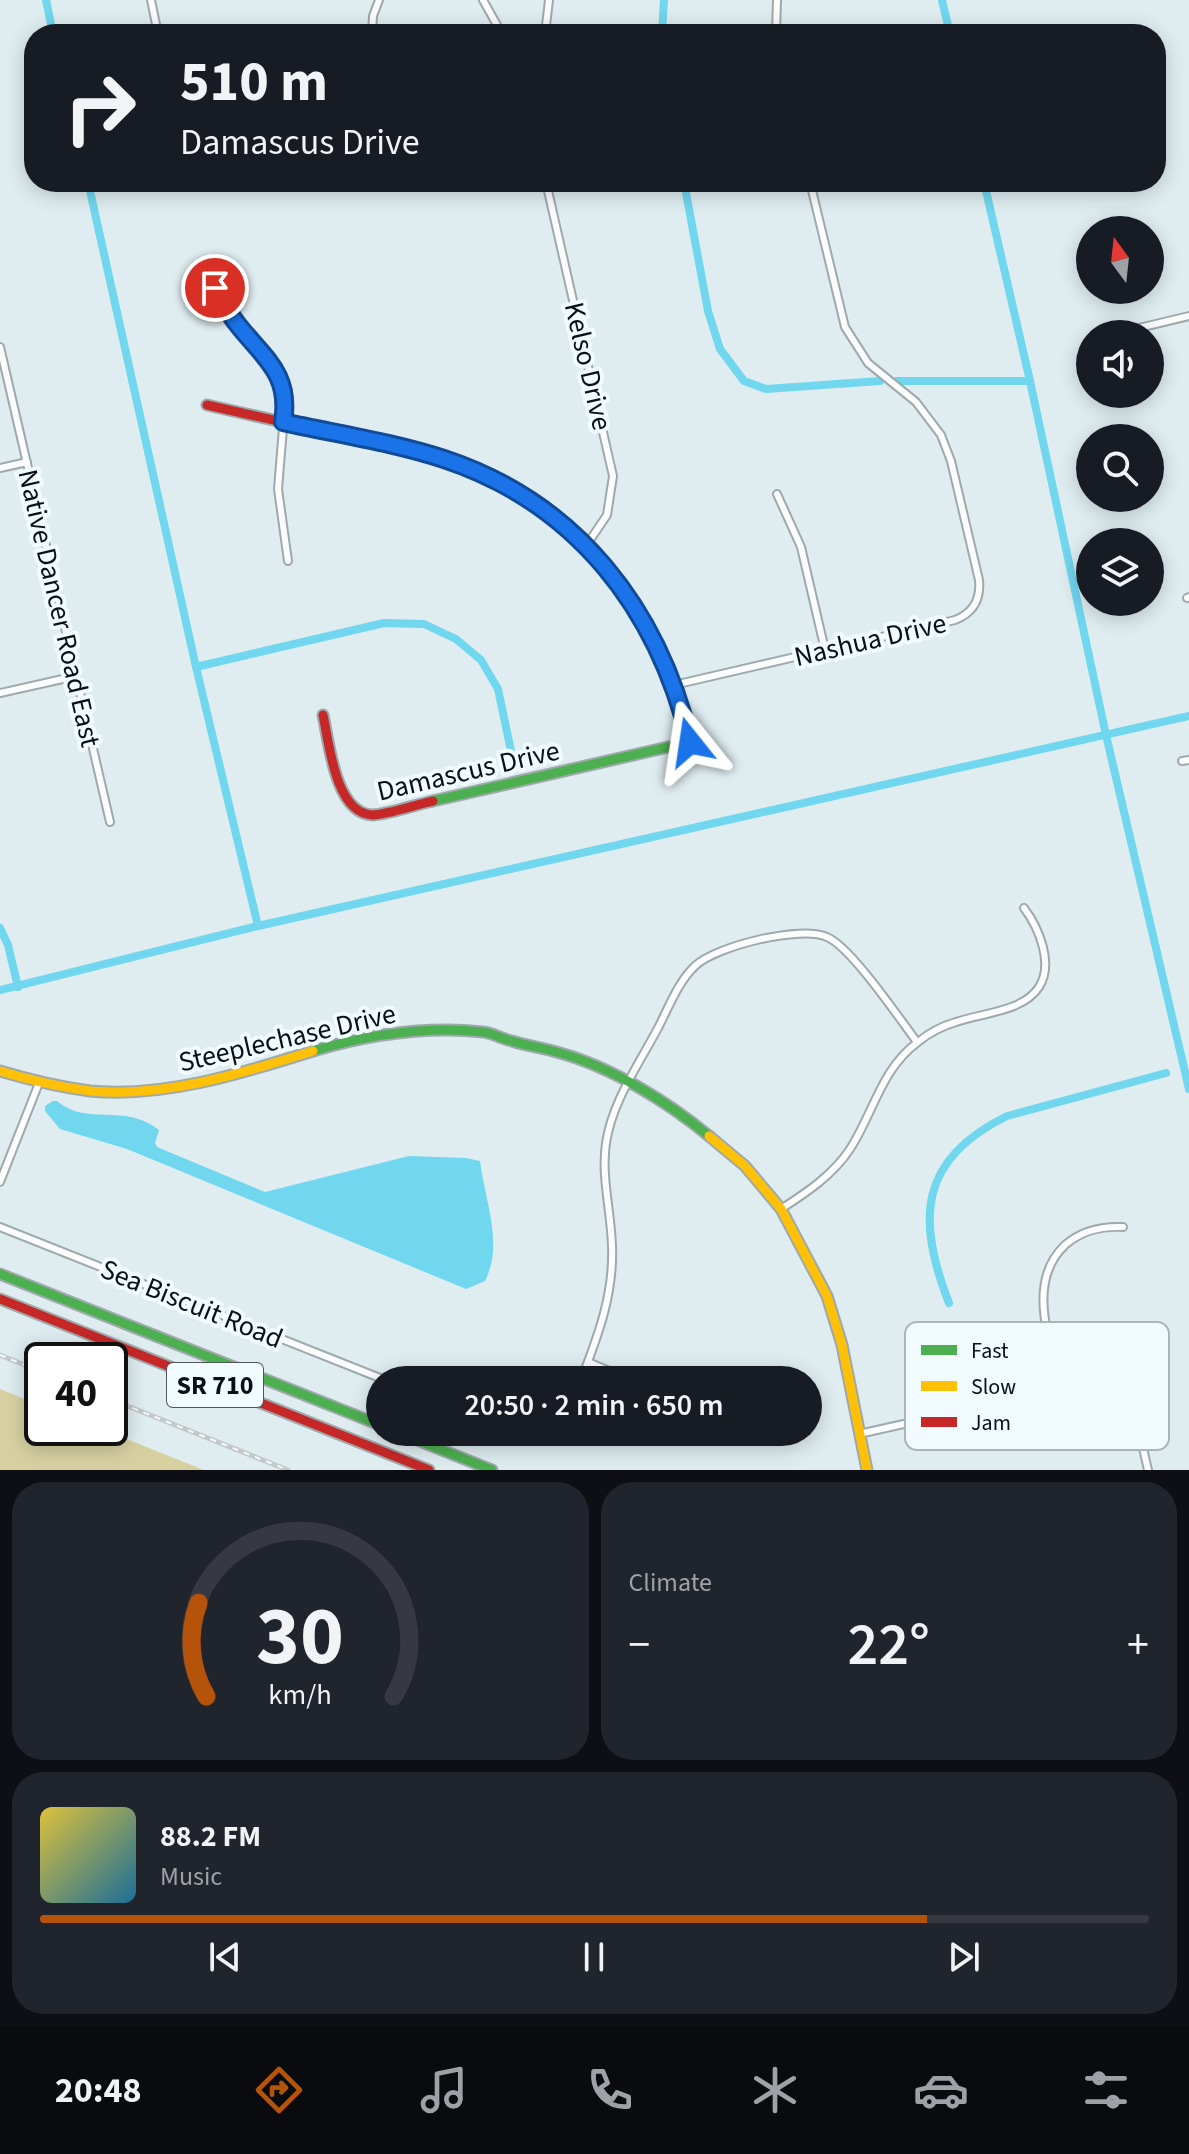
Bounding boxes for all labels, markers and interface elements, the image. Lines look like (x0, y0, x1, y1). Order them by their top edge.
text: 510 m (180, 43, 328, 122)
icon: right (48, 56, 152, 160)
text: Damascus Drive (180, 117, 420, 168)
north arrow (1076, 216, 1164, 304)
map controls (1076, 216, 1164, 616)
pin (181, 254, 249, 322)
icon: arrive (193, 266, 237, 310)
street label: Kelso Drive (554, 298, 622, 434)
button: sound (1076, 320, 1164, 408)
button: search (1076, 424, 1164, 512)
street label: Native Dancer Road East (8, 465, 111, 752)
button: layers (1076, 528, 1164, 616)
street label: Nashua Drive (790, 603, 950, 677)
position arrow (648, 700, 732, 784)
street label: Damascus Drive (373, 731, 564, 811)
street label: Steeplechase Drive (175, 994, 400, 1082)
street label: Sea Biscuit Road (95, 1249, 289, 1359)
legend (905, 1322, 1169, 1450)
text: Fast (971, 1335, 1009, 1367)
speed limit sign: 40 (24, 1342, 128, 1446)
road number: SR 710 (167, 1363, 263, 1407)
text: Slow (971, 1371, 1016, 1403)
text: 20:50 · 2 min · 650 m (464, 1384, 724, 1427)
text: Jam (971, 1407, 1011, 1439)
text: Climate (629, 1564, 712, 1601)
text: 30 (256, 1578, 344, 1696)
text: 22° (848, 1603, 930, 1688)
text: − (629, 1614, 650, 1677)
text: + (1127, 1614, 1149, 1677)
text: km/h (269, 1675, 332, 1715)
text: 88.2 FM (160, 1815, 261, 1858)
text: Music (160, 1858, 222, 1895)
icon: previous (203, 1935, 247, 1979)
icon: pause (572, 1935, 616, 1979)
icon: next (942, 1935, 986, 1979)
icon: directions (251, 2062, 307, 2118)
icon: music (416, 2062, 472, 2118)
icon: phone (582, 2062, 638, 2118)
icon: climate (747, 2062, 803, 2118)
icon: car (913, 2062, 969, 2118)
icon: filters (1078, 2062, 1134, 2118)
text: 20:48 (55, 2065, 142, 2116)

